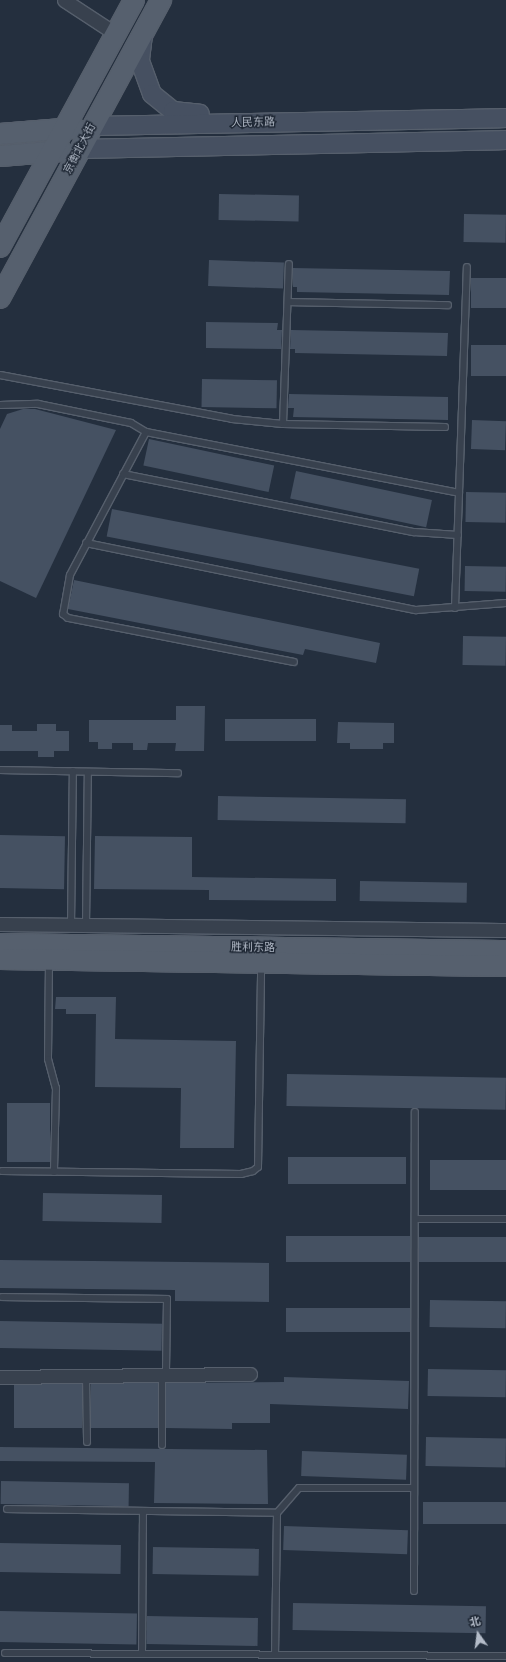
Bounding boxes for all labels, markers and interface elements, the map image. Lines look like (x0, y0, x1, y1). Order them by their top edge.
street label: 人民东路 (231, 116, 275, 130)
street label: 京衡北大街 (61, 122, 99, 176)
street label: 胜利东路 (231, 941, 275, 955)
text: 北 (468, 1613, 482, 1630)
north arrow (458, 1614, 498, 1654)

